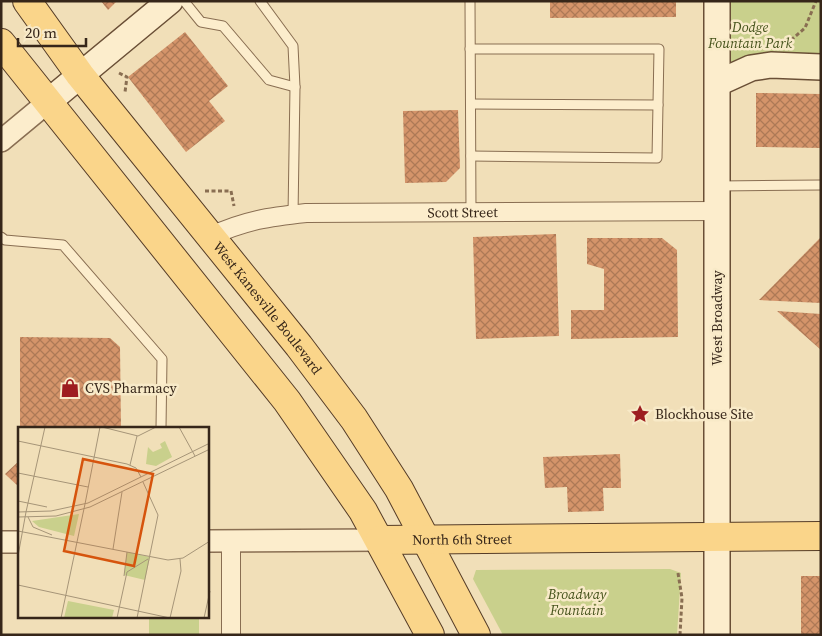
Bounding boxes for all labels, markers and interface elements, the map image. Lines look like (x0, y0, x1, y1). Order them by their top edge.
scale bar (18, 15, 85, 47)
park label: Dodge Fountain Park (707, 17, 792, 53)
text: 20 m (25, 22, 57, 43)
street label: Scott Street (428, 202, 498, 222)
street label: West Kanesville Boulevard (208, 237, 327, 378)
street label: West Broadway (707, 270, 727, 366)
shop icon: CVS Pharmacy (59, 377, 81, 399)
place label: CVS Pharmacy (85, 378, 177, 398)
place icon: Blockhouse Site (629, 403, 651, 425)
place label: Blockhouse Site (655, 404, 754, 424)
inset map (18, 427, 209, 618)
street label: North 6th Street (412, 529, 512, 550)
park label: Broadway Fountain (547, 584, 607, 620)

